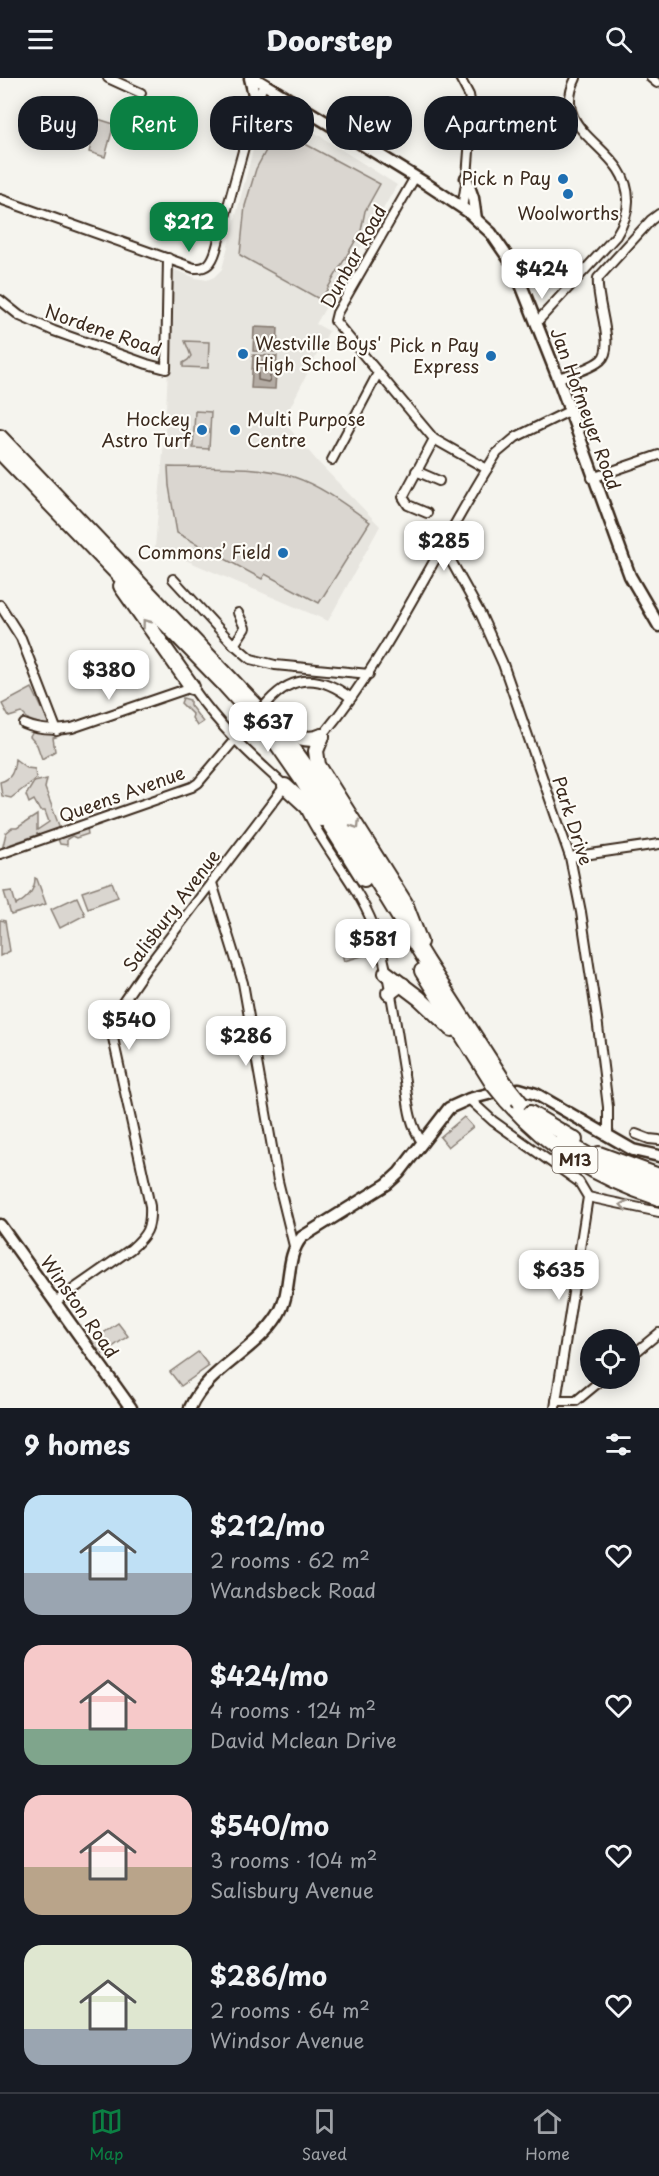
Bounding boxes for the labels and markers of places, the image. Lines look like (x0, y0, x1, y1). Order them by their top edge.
place label: Pick n Pay (462, 164, 551, 191)
marker: Pick n Pay (556, 172, 570, 186)
marker: Woolworths (561, 187, 575, 201)
place label: Woolworths (517, 199, 619, 226)
pin: $212 (153, 202, 225, 253)
pin: $424 (506, 249, 578, 300)
place label: Westville Boys' High School (255, 329, 381, 377)
place label: Pick n Pay Express (390, 331, 479, 379)
marker: Westville Boys' High School (236, 347, 250, 361)
marker: Pick n Pay Express (484, 349, 498, 363)
place label: Hockey Astro Turf (101, 405, 192, 453)
place label: Multi Purpose Centre (247, 405, 365, 453)
marker: Hockey Astro Turf (195, 423, 209, 437)
marker: Multi Purpose Centre (228, 423, 242, 437)
pin: $285 (408, 521, 480, 572)
place label: Commons’ Field (138, 538, 271, 565)
marker: Commons’ Field (276, 546, 290, 560)
pin: $380 (73, 650, 145, 701)
pin: $637 (232, 702, 304, 753)
pin: $581 (337, 919, 409, 970)
pin: $540 (93, 1000, 165, 1051)
pin: $286 (210, 1016, 282, 1067)
pin: $635 (523, 1250, 595, 1301)

